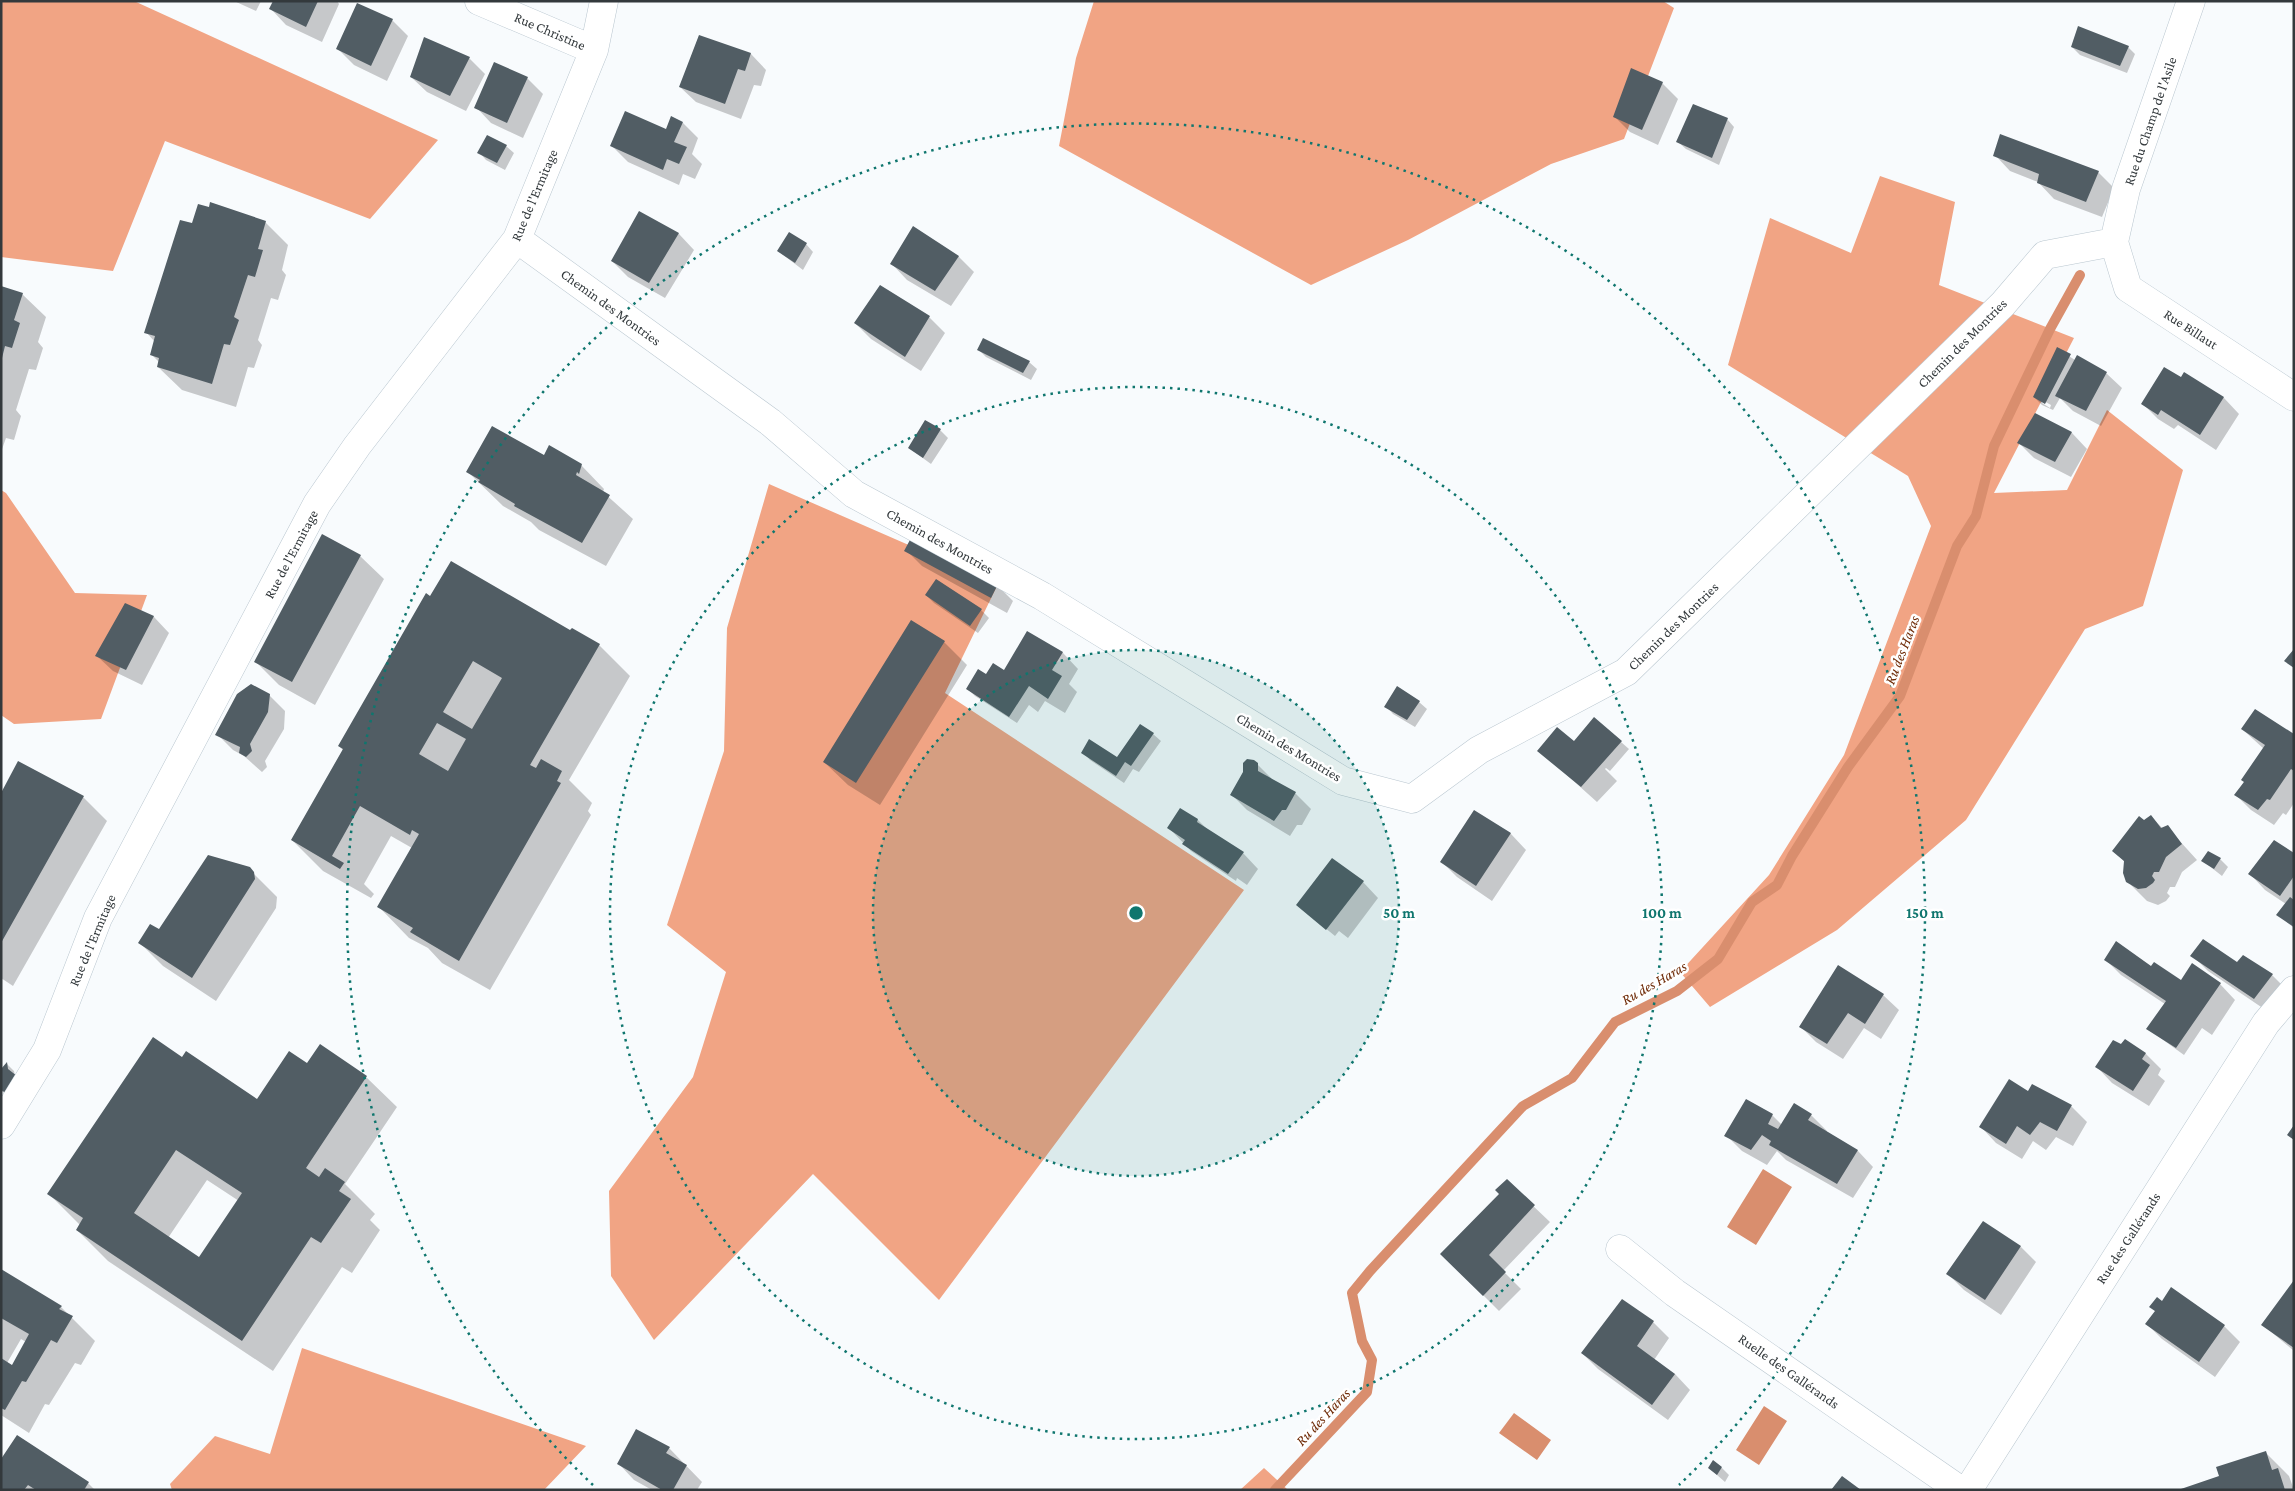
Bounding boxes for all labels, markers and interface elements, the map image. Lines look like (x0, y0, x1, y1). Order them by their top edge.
street label: Rue Christine (512, 9, 588, 53)
street label: Rue du Champ de l'Asile (2121, 55, 2179, 187)
street label: Rue de l'Ermitage (507, 147, 561, 243)
street label: Chemin des Montries (558, 265, 664, 349)
street label: Chemin des Montries (1914, 295, 2010, 391)
street label: Rue Billaut (2161, 306, 2221, 353)
street label: Chemin des Montries (884, 505, 996, 577)
street label: Rue de l'Ermitage (261, 507, 321, 601)
street label: Chemin des Montries (1624, 579, 1722, 673)
water label: Ru des Haras (1882, 613, 1923, 687)
street label: Chemin des Montries (1234, 709, 1344, 785)
street label: Rue de l'Ermitage (65, 892, 119, 988)
centre of rings (1127, 904, 1145, 922)
text: 50 m (1383, 905, 1415, 921)
text: 100 m (1642, 905, 1682, 921)
text: 150 m (1906, 905, 1944, 921)
water label: Ru des Haras (1619, 958, 1690, 1008)
street label: Rue des Gallérands (2092, 1189, 2164, 1287)
street label: Ruelle des Gallérands (1736, 1330, 1842, 1412)
water label: Ru des Haras (1293, 1385, 1354, 1449)

